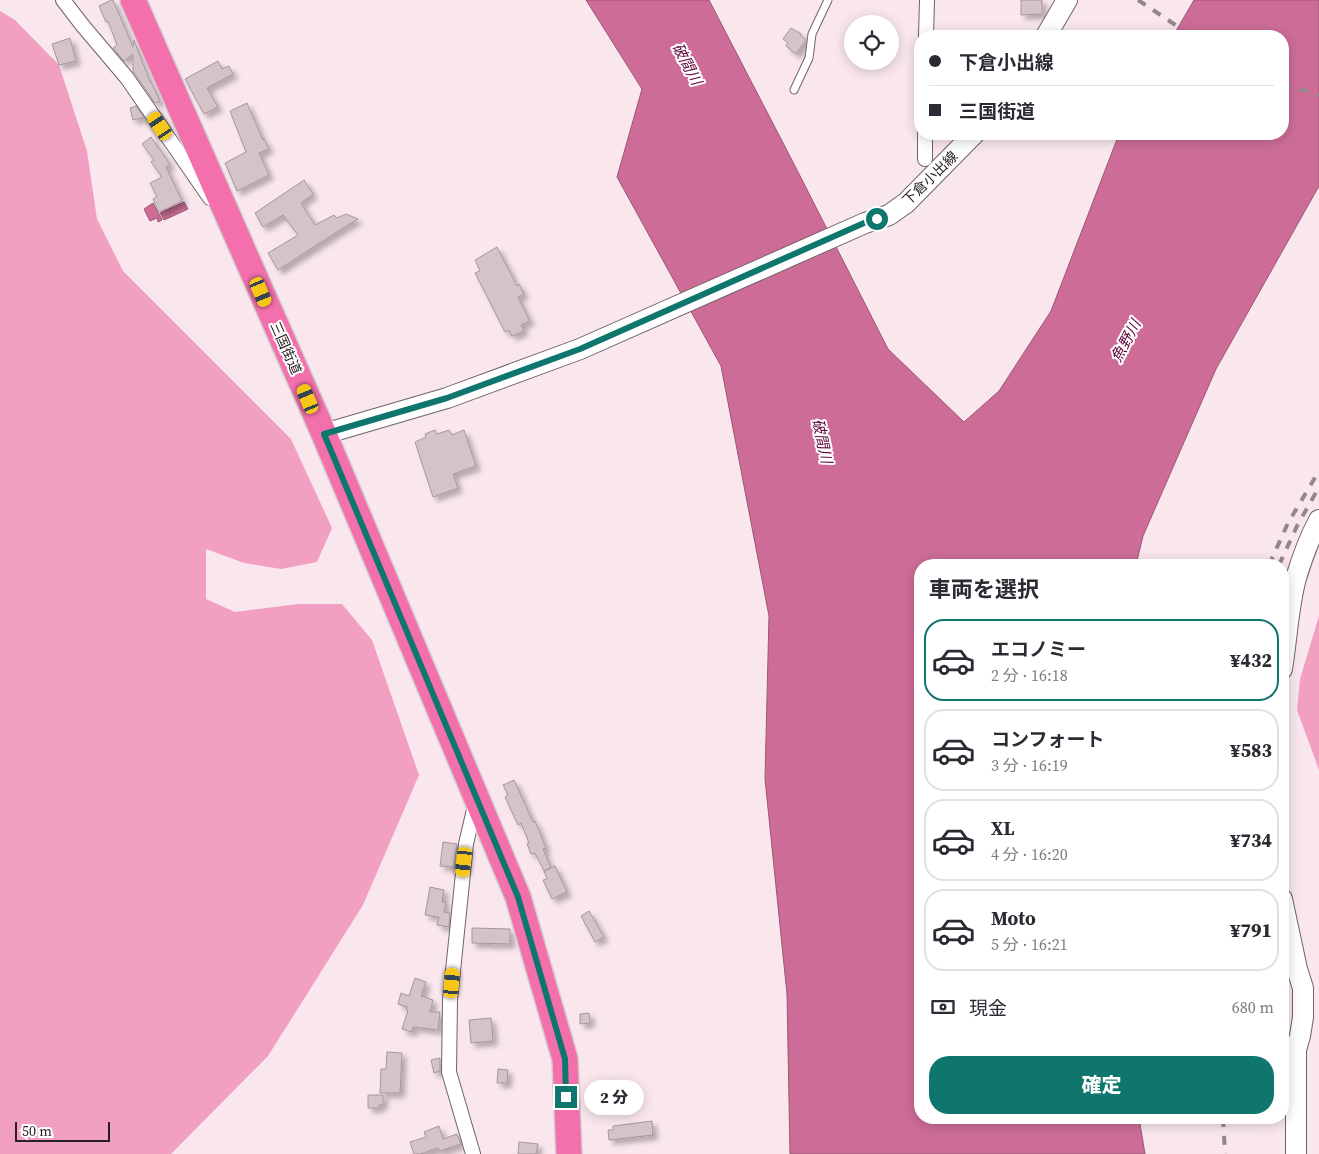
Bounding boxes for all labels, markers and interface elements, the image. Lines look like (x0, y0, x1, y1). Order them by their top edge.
map controls (844, 15, 899, 70)
button: locate (844, 15, 899, 70)
water label: 破間川 (668, 39, 708, 90)
text: 下倉小出線 (959, 49, 1054, 75)
text: 三国街道 (959, 98, 1035, 124)
car (145, 109, 174, 143)
street label: 下倉小出線 (898, 146, 962, 210)
route start (866, 208, 888, 230)
car (248, 275, 273, 309)
water label: 魚野川 (1106, 314, 1146, 366)
street label: 三国街道 (265, 318, 307, 378)
car (295, 382, 320, 416)
water label: 破間川 (808, 417, 838, 467)
text: 車両を選択 (929, 574, 1039, 604)
text: エコノミー (991, 636, 1086, 662)
icon: car (931, 638, 976, 683)
text: ¥432 (1230, 647, 1272, 673)
text: 2 分 · 16:18 (991, 664, 1068, 686)
text: コンフォート (991, 726, 1104, 752)
icon: car (931, 728, 976, 773)
text: ¥583 (1230, 737, 1272, 763)
text: 3 分 · 16:19 (991, 754, 1068, 776)
text: XL (991, 815, 1014, 841)
icon: car (931, 818, 976, 863)
text: ¥734 (1230, 827, 1272, 853)
text: 4 分 · 16:20 (991, 843, 1068, 865)
car (454, 846, 473, 878)
text: Moto (991, 905, 1036, 931)
icon: car (931, 908, 976, 953)
text: ¥791 (1230, 917, 1272, 943)
text: 5 分 · 16:21 (991, 933, 1068, 955)
car (443, 967, 460, 999)
icon: cash (929, 993, 957, 1021)
text: 現金 (969, 995, 1007, 1021)
text: 680 m (1232, 996, 1274, 1018)
button: 確定 (929, 1056, 1274, 1114)
callout: 2 分 (584, 1080, 644, 1114)
route end (555, 1086, 577, 1108)
text: 2 分 (600, 1086, 628, 1108)
scale bar (15, 1119, 110, 1142)
text: 50 m (22, 1121, 52, 1141)

